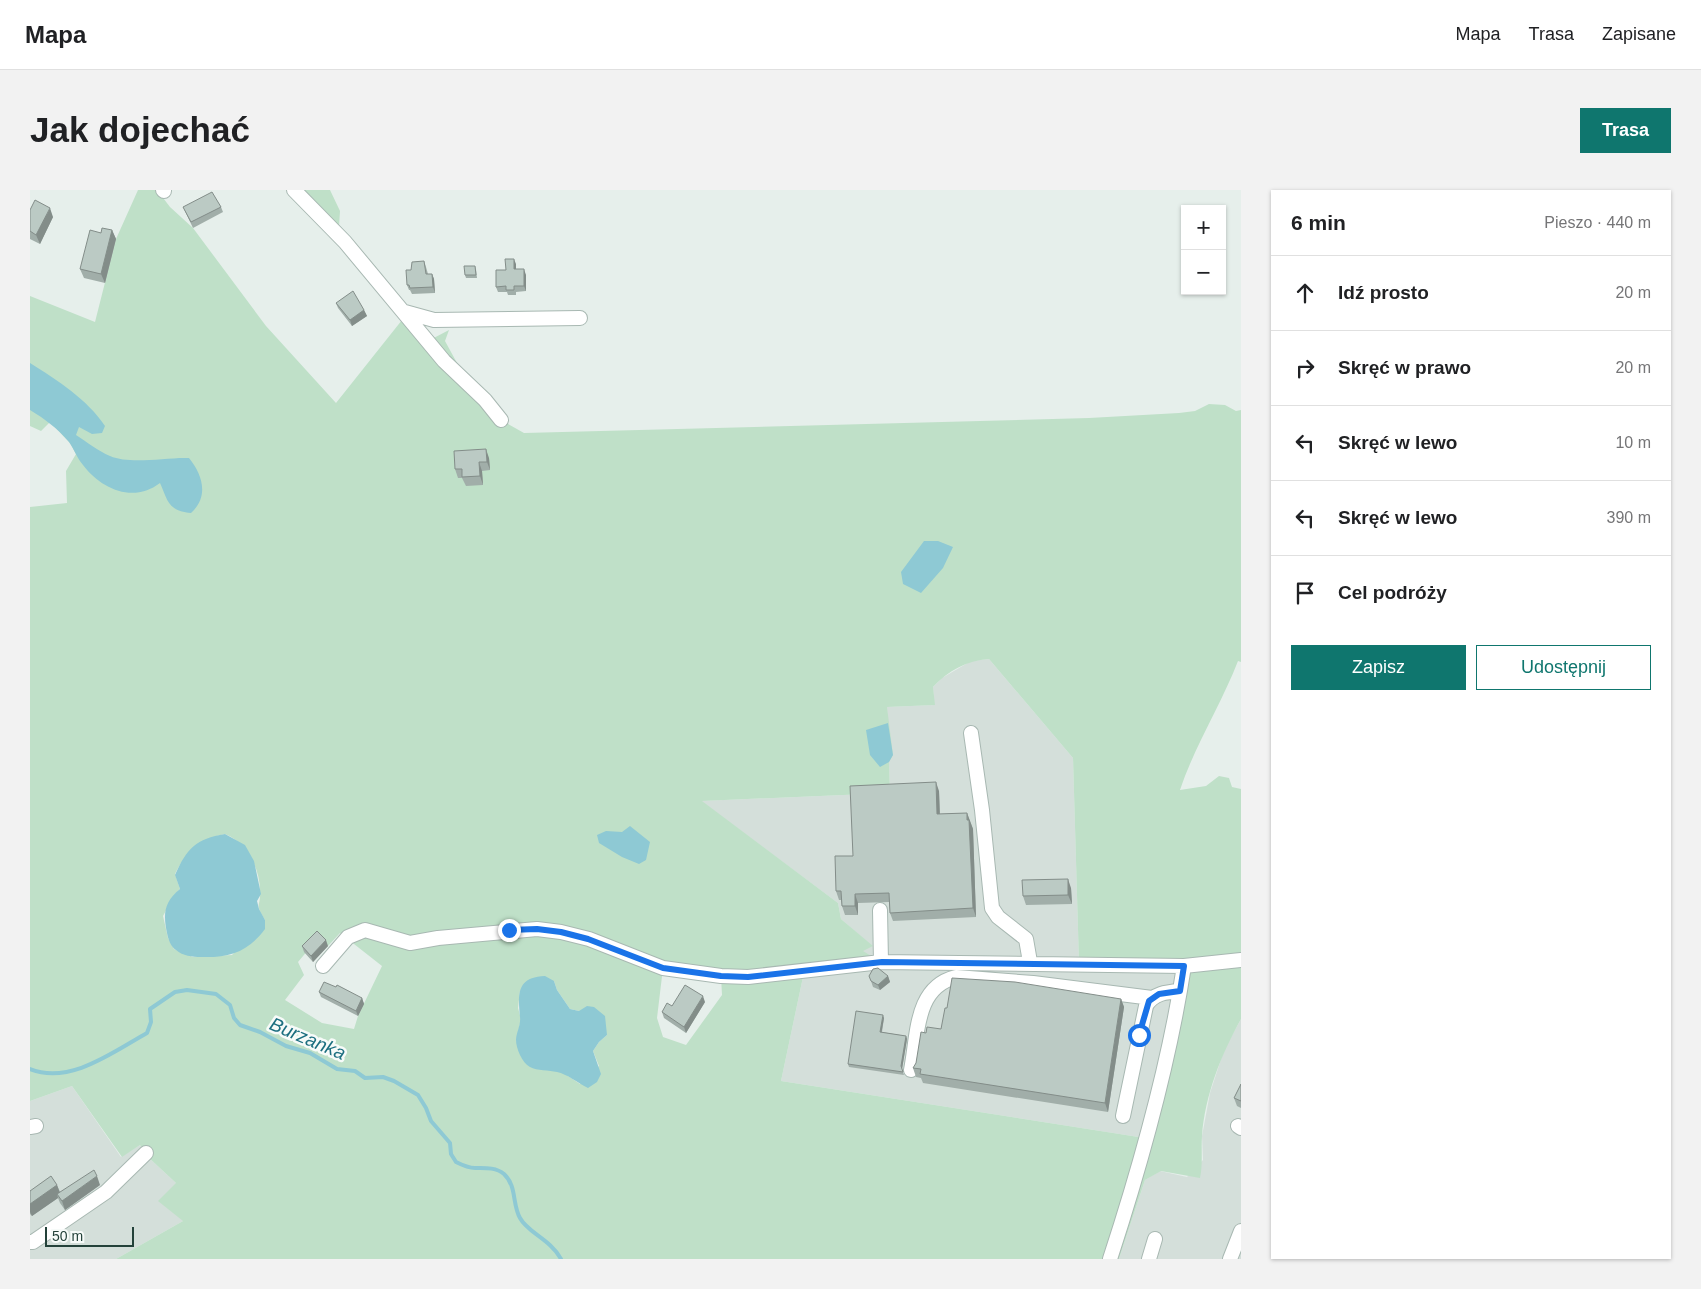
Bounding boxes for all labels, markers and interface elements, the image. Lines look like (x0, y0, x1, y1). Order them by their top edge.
text: Mapa (25, 21, 86, 48)
text: Mapa (1456, 24, 1501, 44)
text: Trasa (1529, 24, 1574, 44)
text: Zapisane (1602, 24, 1676, 44)
button: Trasa (1580, 108, 1671, 153)
text: Jak dojechać (30, 110, 250, 149)
map controls (1181, 205, 1226, 295)
button: + (1181, 205, 1226, 250)
text: 6 min (1291, 211, 1346, 234)
text: Pieszo · 440 m (1544, 214, 1651, 231)
button: − (1181, 250, 1226, 295)
icon: ahead (1291, 279, 1319, 307)
text: Idź prosto (1338, 282, 1429, 303)
text: 20 m (1615, 284, 1651, 301)
icon: right (1291, 354, 1319, 382)
text: Skręć w prawo (1338, 357, 1471, 378)
text: 20 m (1615, 359, 1651, 376)
icon: left (1291, 429, 1319, 457)
text: Skręć w lewo (1338, 432, 1457, 453)
text: 10 m (1615, 434, 1651, 451)
icon: left (1291, 504, 1319, 532)
text: Skręć w lewo (1338, 507, 1457, 528)
text: 390 m (1607, 509, 1651, 526)
icon: arrive (1291, 579, 1319, 607)
text: Cel podróży (1338, 582, 1447, 603)
button: Zapisz (1291, 645, 1466, 690)
button: Udostępnij (1476, 645, 1651, 690)
route end (498, 919, 521, 942)
water label: Burzanka (267, 1013, 349, 1064)
route start (1128, 1024, 1151, 1047)
scale bar (45, 1224, 134, 1247)
text: 50 m (52, 1228, 83, 1244)

